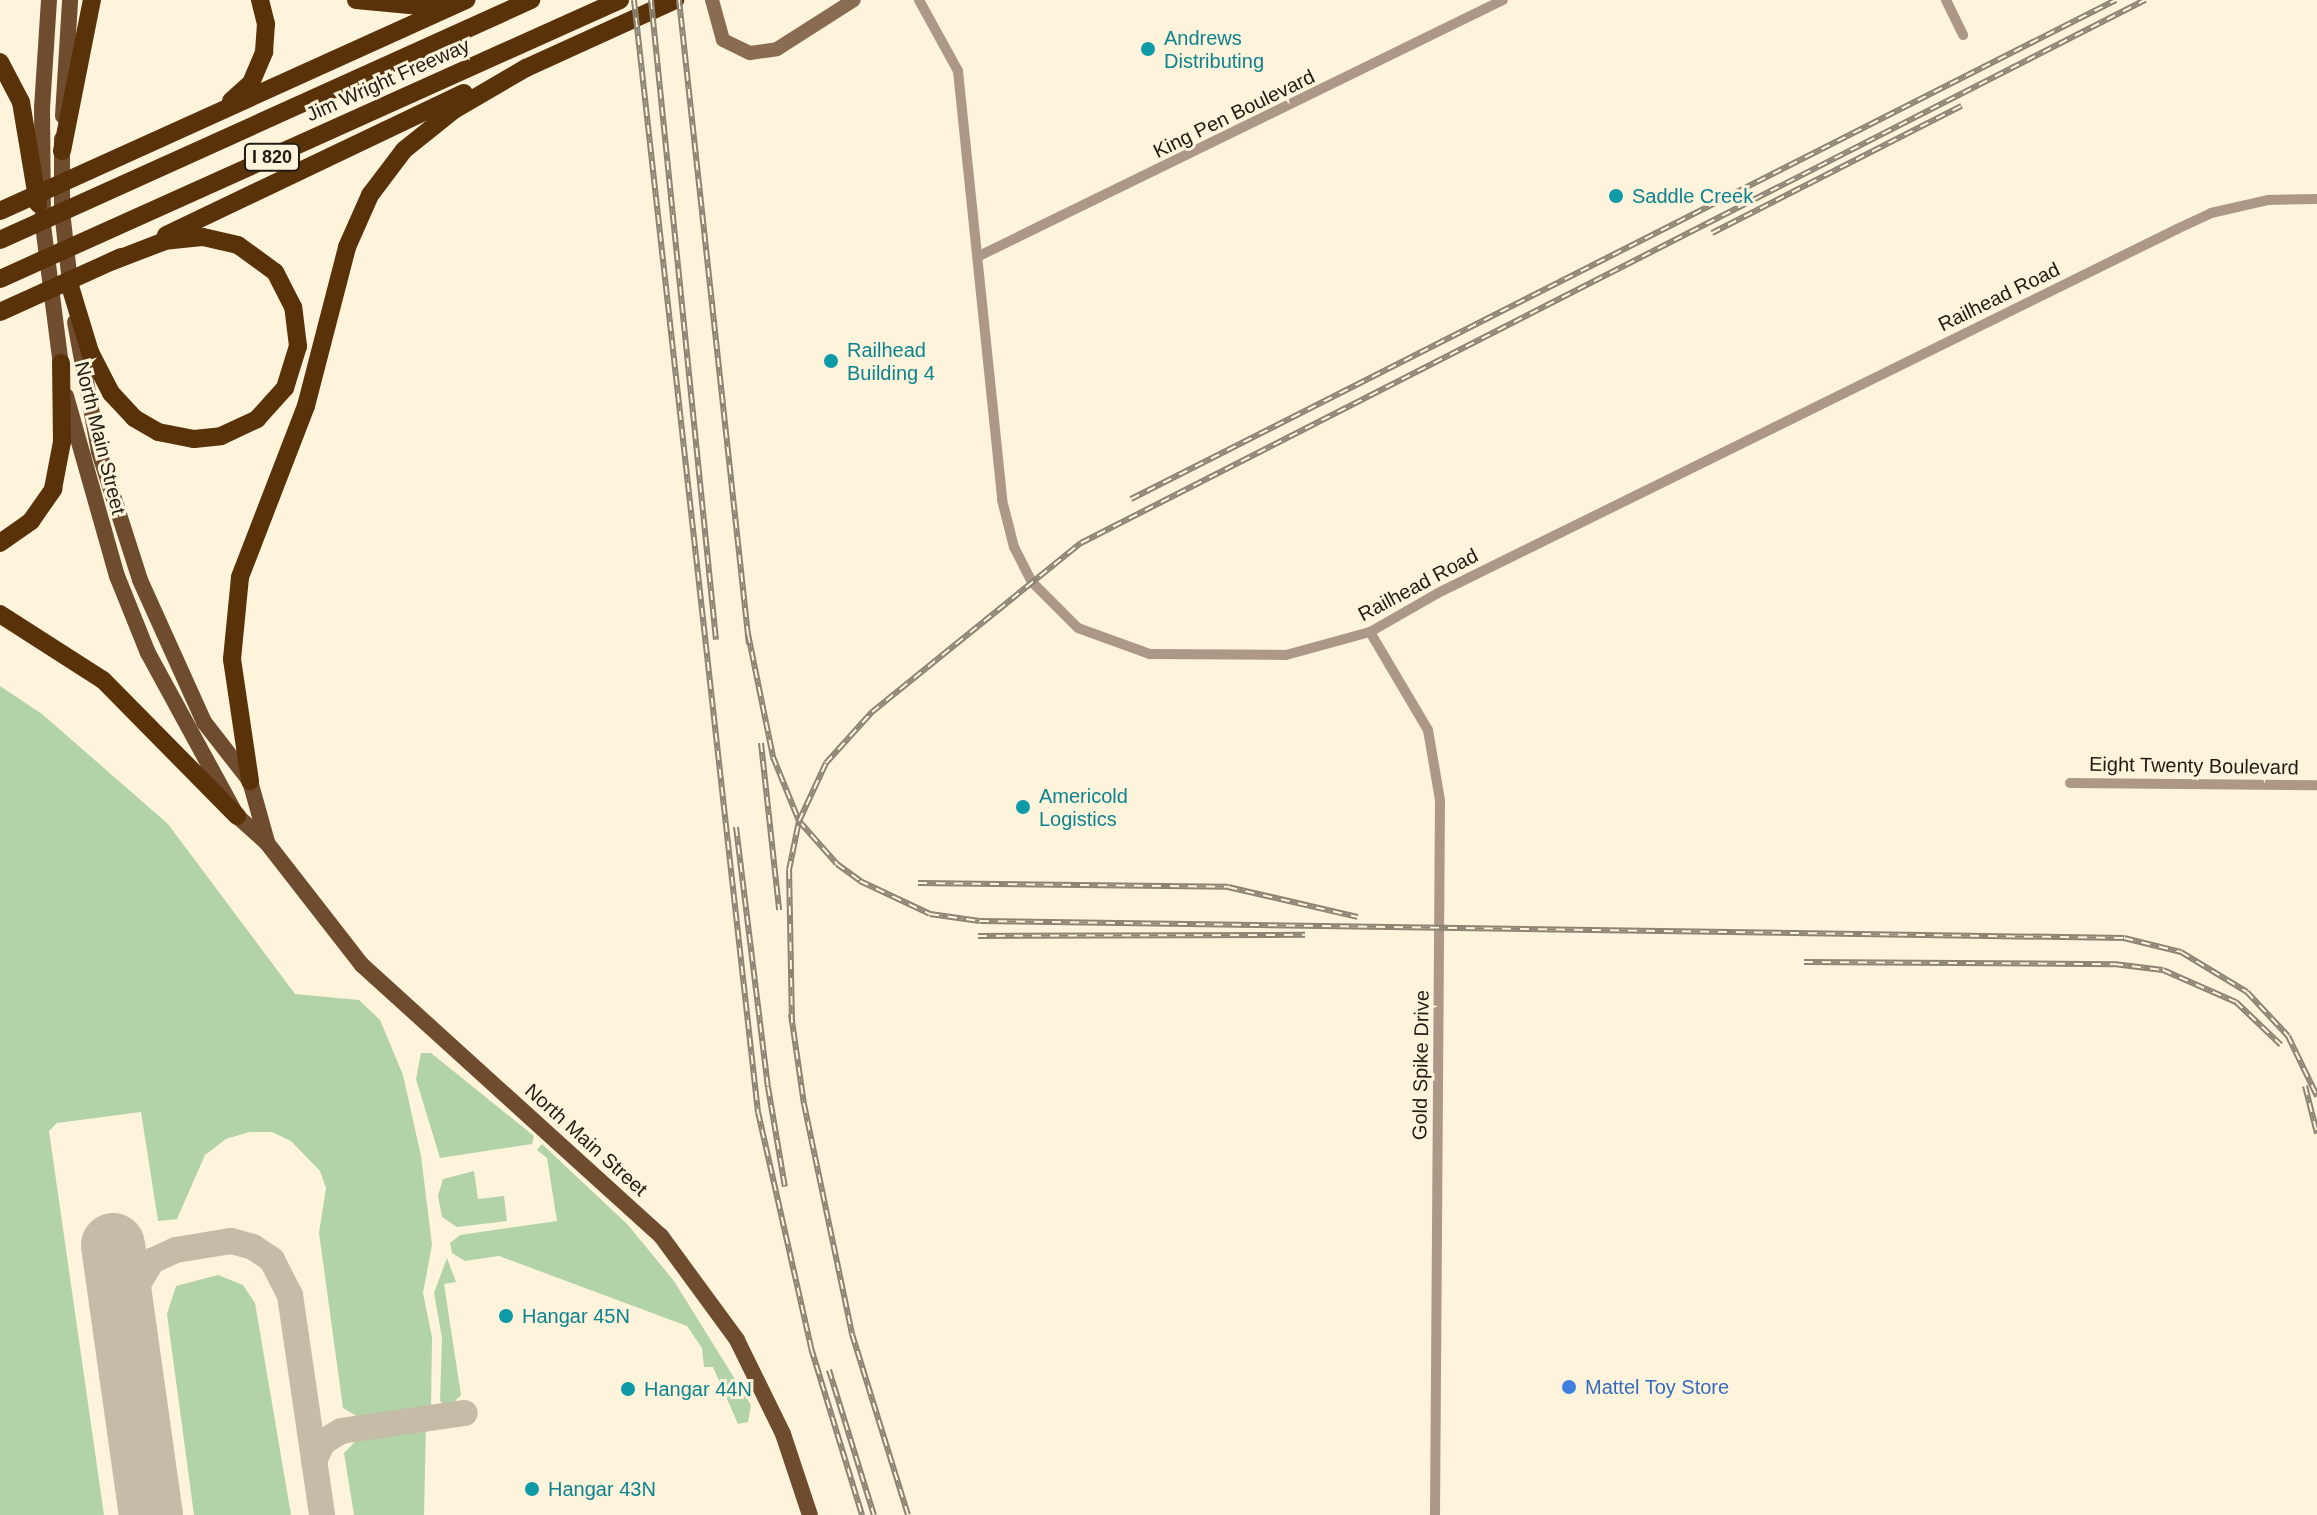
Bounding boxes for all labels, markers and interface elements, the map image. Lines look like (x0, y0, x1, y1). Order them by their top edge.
place label: Andrews Distributing (1164, 26, 1264, 73)
street label: Jim Wright Freeway (303, 33, 473, 127)
marker: Andrews Distributing (1139, 40, 1157, 58)
street label: King Pen Boulevard (1149, 64, 1319, 164)
road number: I 820 (242, 143, 302, 171)
place label: Saddle Creek (1632, 184, 1753, 208)
marker: Saddle Creek (1607, 187, 1625, 205)
street label: Railhead Road (1934, 257, 2064, 337)
place label: Railhead Building 4 (847, 338, 935, 385)
marker: Railhead Building 4 (822, 352, 840, 370)
street label: North Main Street (69, 359, 131, 517)
street label: Railhead Road (1354, 543, 1482, 627)
street label: Eight Twenty Boulevard (2089, 752, 2299, 780)
place label: Americold Logistics (1039, 784, 1128, 831)
marker: Americold Logistics (1014, 798, 1032, 816)
street label: Gold Spike Drive (1408, 990, 1434, 1140)
street label: North Main Street (520, 1079, 652, 1201)
place label: Hangar 45N (522, 1304, 630, 1328)
marker: Hangar 45N (497, 1307, 515, 1325)
place label: Mattel Toy Store (1585, 1375, 1730, 1399)
place label: Hangar 44N (644, 1377, 752, 1401)
marker: Mattel Toy Store (1560, 1378, 1578, 1396)
marker: Hangar 44N (619, 1380, 637, 1398)
place label: Hangar 43N (548, 1477, 656, 1501)
marker: Hangar 43N (523, 1480, 541, 1498)

